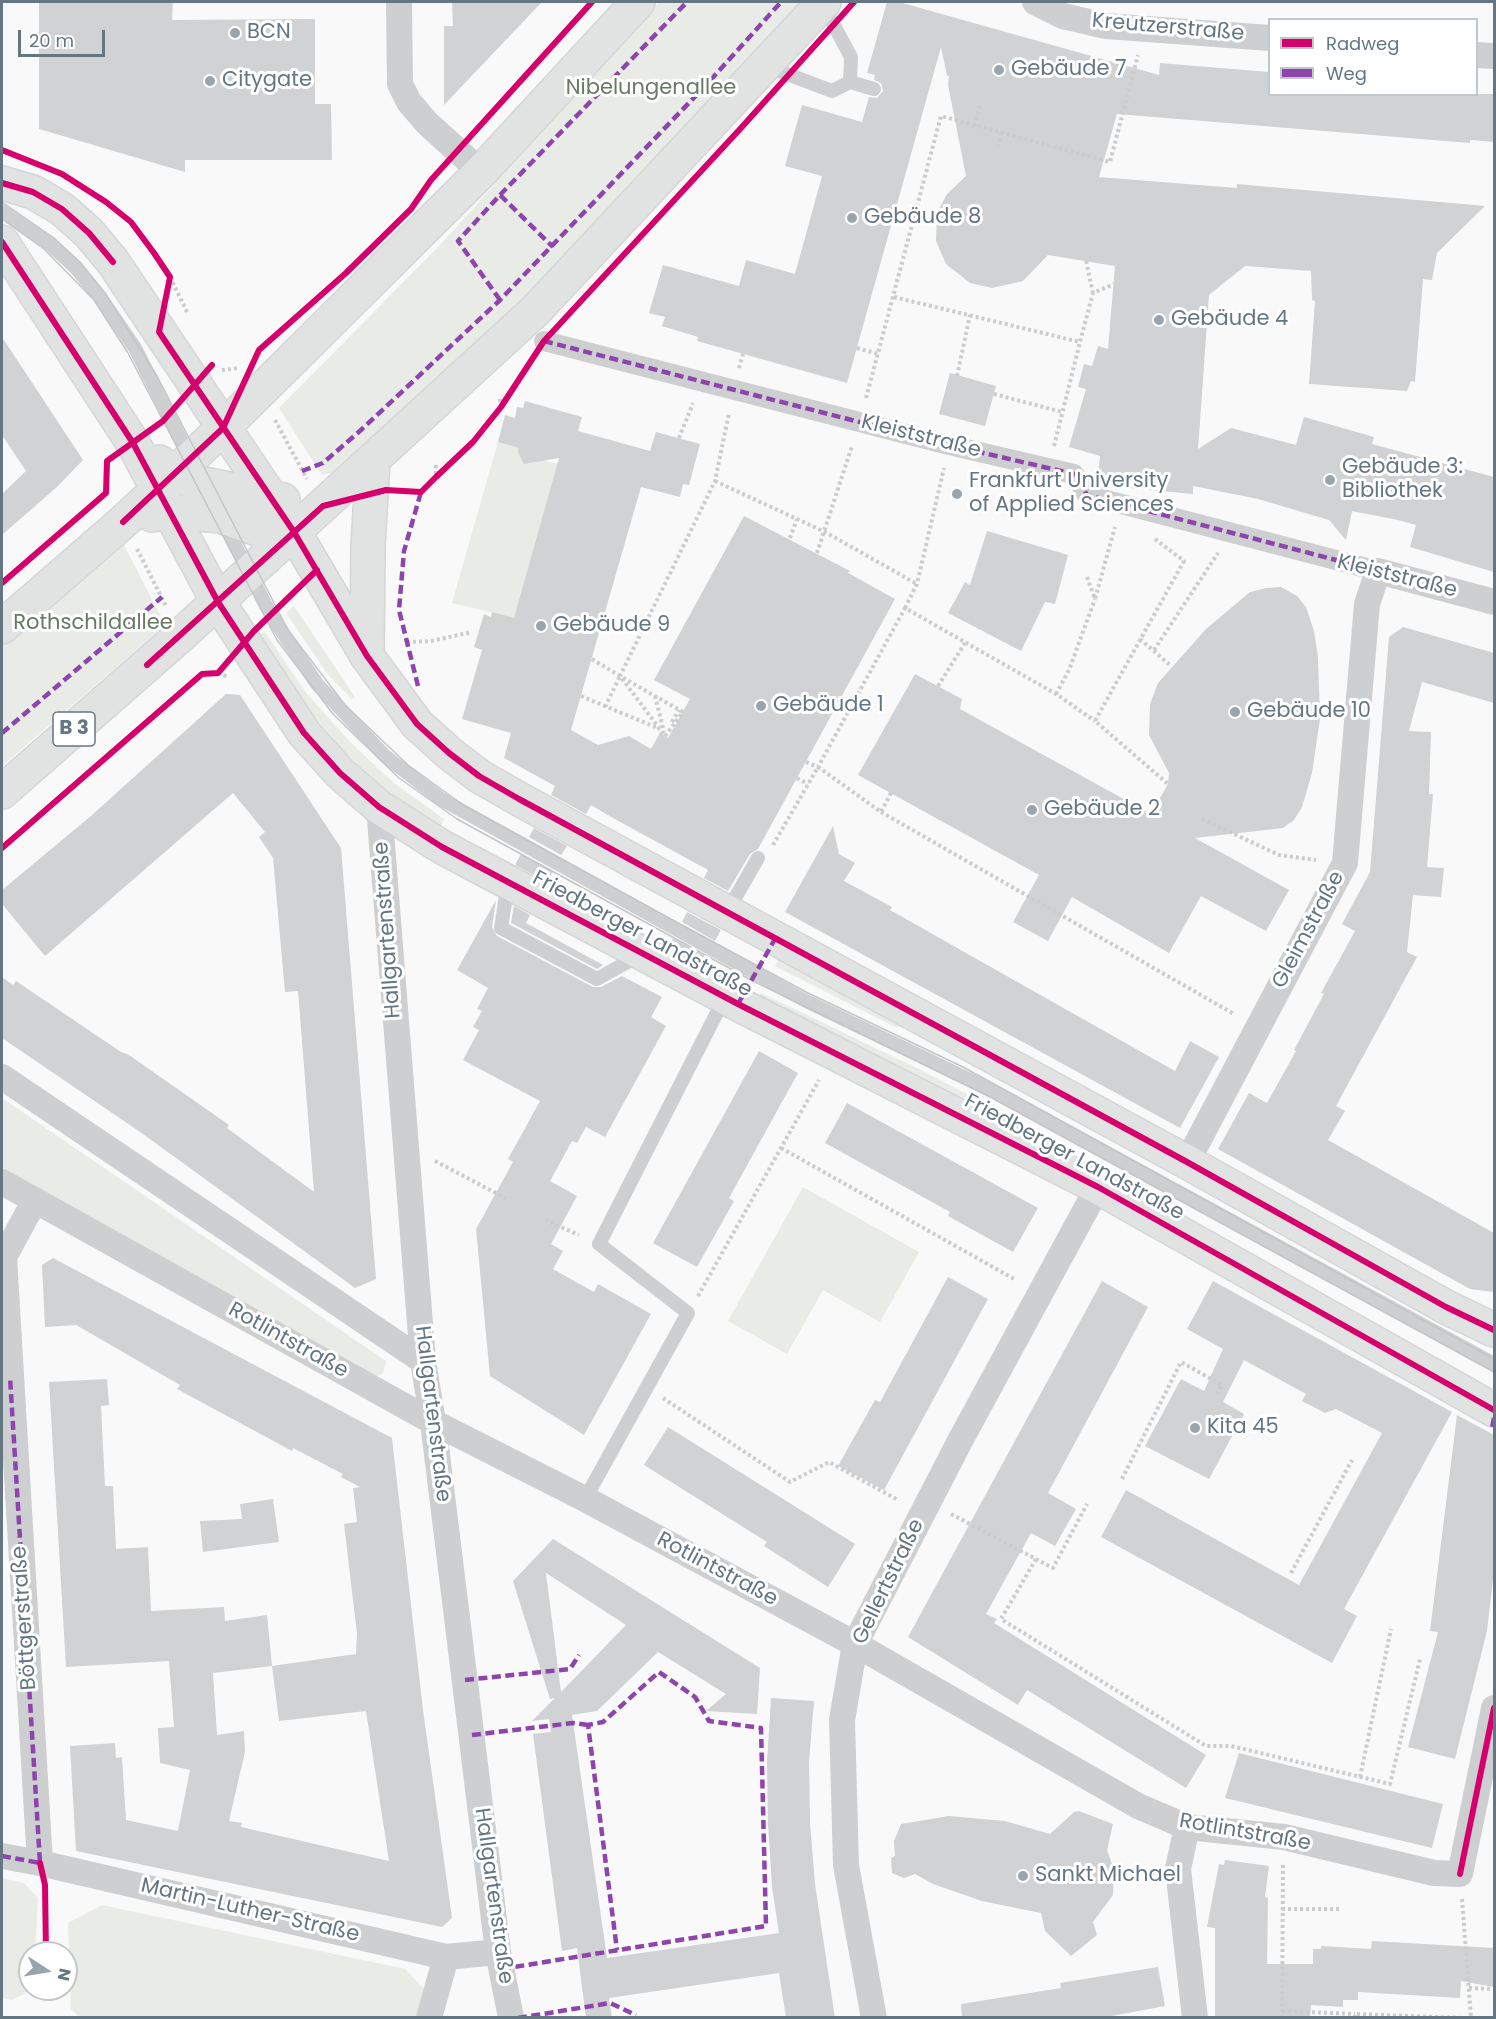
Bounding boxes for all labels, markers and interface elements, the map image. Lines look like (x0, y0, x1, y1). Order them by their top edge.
street label: Kreutzerstraße (1091, 9, 1245, 47)
scale bar (21, 18, 108, 56)
legend (1268, 18, 1478, 96)
place label: BCN (247, 20, 291, 46)
marker: BCN (228, 26, 242, 40)
text: 20 m (29, 28, 74, 53)
text: Radweg (1326, 31, 1399, 56)
place label: Gebäude 7 (1011, 57, 1126, 83)
text: Weg (1326, 61, 1367, 86)
marker: Gebäude 7 (992, 63, 1006, 77)
place label: Citygate (222, 68, 312, 94)
marker: Citygate (203, 74, 217, 88)
park label: Nibelungenallee (566, 76, 736, 102)
place label: Gebäude 8 (864, 205, 981, 231)
marker: Gebäude 8 (845, 211, 859, 225)
place label: Gebäude 4 (1171, 307, 1288, 333)
marker: Gebäude 4 (1152, 313, 1166, 327)
street label: Kleiststraße (859, 410, 983, 464)
place label: Gebäude 3: Bibliothek (1342, 455, 1463, 505)
place label: Frankfurt University of Applied Sciences (969, 469, 1174, 519)
marker: Gebäude 3: Bibliothek (1323, 473, 1337, 487)
marker: Frankfurt University of Applied Sciences (950, 487, 964, 501)
street label: Kleiststraße (1335, 550, 1459, 604)
park label: Rothschildallee (13, 611, 173, 637)
place label: Gebäude 9 (553, 613, 670, 639)
marker: Gebäude 9 (534, 619, 548, 633)
place label: Gebäude 1 (773, 693, 884, 719)
marker: Gebäude 1 (754, 699, 768, 713)
place label: Gebäude 10 (1247, 699, 1371, 725)
marker: Gebäude 10 (1228, 705, 1242, 719)
road number: B 3 (53, 712, 95, 746)
place label: Gebäude 2 (1044, 797, 1160, 823)
marker: Gebäude 2 (1025, 803, 1039, 817)
street label: Hallgartenstraße (369, 841, 407, 1019)
street label: Friedberger Landstraße (528, 866, 756, 1004)
street label: Gleimstraße (1268, 867, 1350, 993)
street label: Friedberger Landstraße (960, 1089, 1188, 1227)
street label: Rotlintstraße (224, 1298, 352, 1384)
street label: Hallgartenstraße (409, 1324, 455, 1504)
place label: Kita 45 (1207, 1415, 1279, 1441)
marker: Kita 45 (1188, 1421, 1202, 1435)
street label: Gellertstraße (848, 1515, 930, 1649)
street label: Rotlintstraße (652, 1528, 782, 1612)
street label: Böttgerstraße (7, 1545, 43, 1691)
street label: Hallgartenstraße (468, 1806, 518, 1986)
street label: Rotlintstraße (1177, 1809, 1313, 1857)
place label: Sankt Michael (1035, 1863, 1181, 1889)
marker: Sankt Michael (1016, 1869, 1030, 1883)
street label: Martin-Luther-Straße (138, 1874, 362, 1948)
north arrow (18, 1941, 78, 2001)
text: N (52, 1966, 77, 1983)

